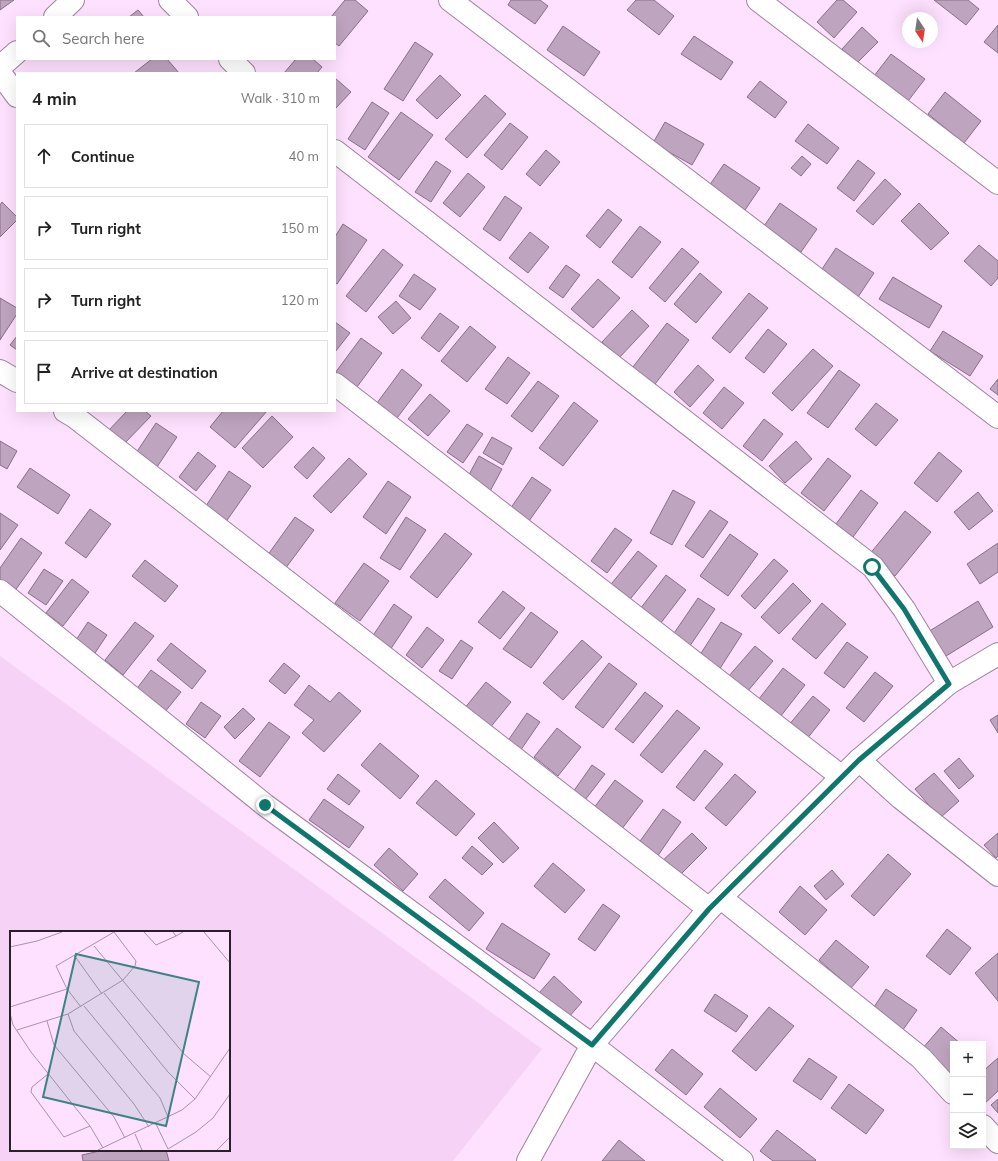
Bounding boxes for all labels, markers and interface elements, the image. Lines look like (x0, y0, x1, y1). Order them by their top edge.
north arrow (902, 12, 938, 48)
search box (16, 16, 336, 60)
icon: search (30, 27, 52, 49)
text: Search here (62, 29, 144, 48)
text: 4 min (32, 88, 77, 109)
text: Walk · 310 m (241, 90, 320, 106)
icon: ahead (33, 145, 55, 167)
text: Continue (71, 147, 134, 166)
text: 40 m (289, 148, 319, 164)
icon: right (33, 217, 55, 239)
text: Turn right (71, 219, 141, 238)
text: 150 m (281, 220, 319, 236)
icon: right (33, 289, 55, 311)
text: Turn right (71, 291, 141, 310)
text: 120 m (281, 292, 319, 308)
icon: arrive (33, 361, 55, 383)
text: Arrive at destination (71, 363, 218, 382)
route start (863, 558, 881, 576)
route end (256, 796, 274, 814)
inset map (10, 931, 230, 1151)
map controls (950, 1041, 986, 1149)
button: + (950, 1041, 986, 1077)
button: − (950, 1077, 986, 1113)
button: layers (950, 1113, 986, 1149)

